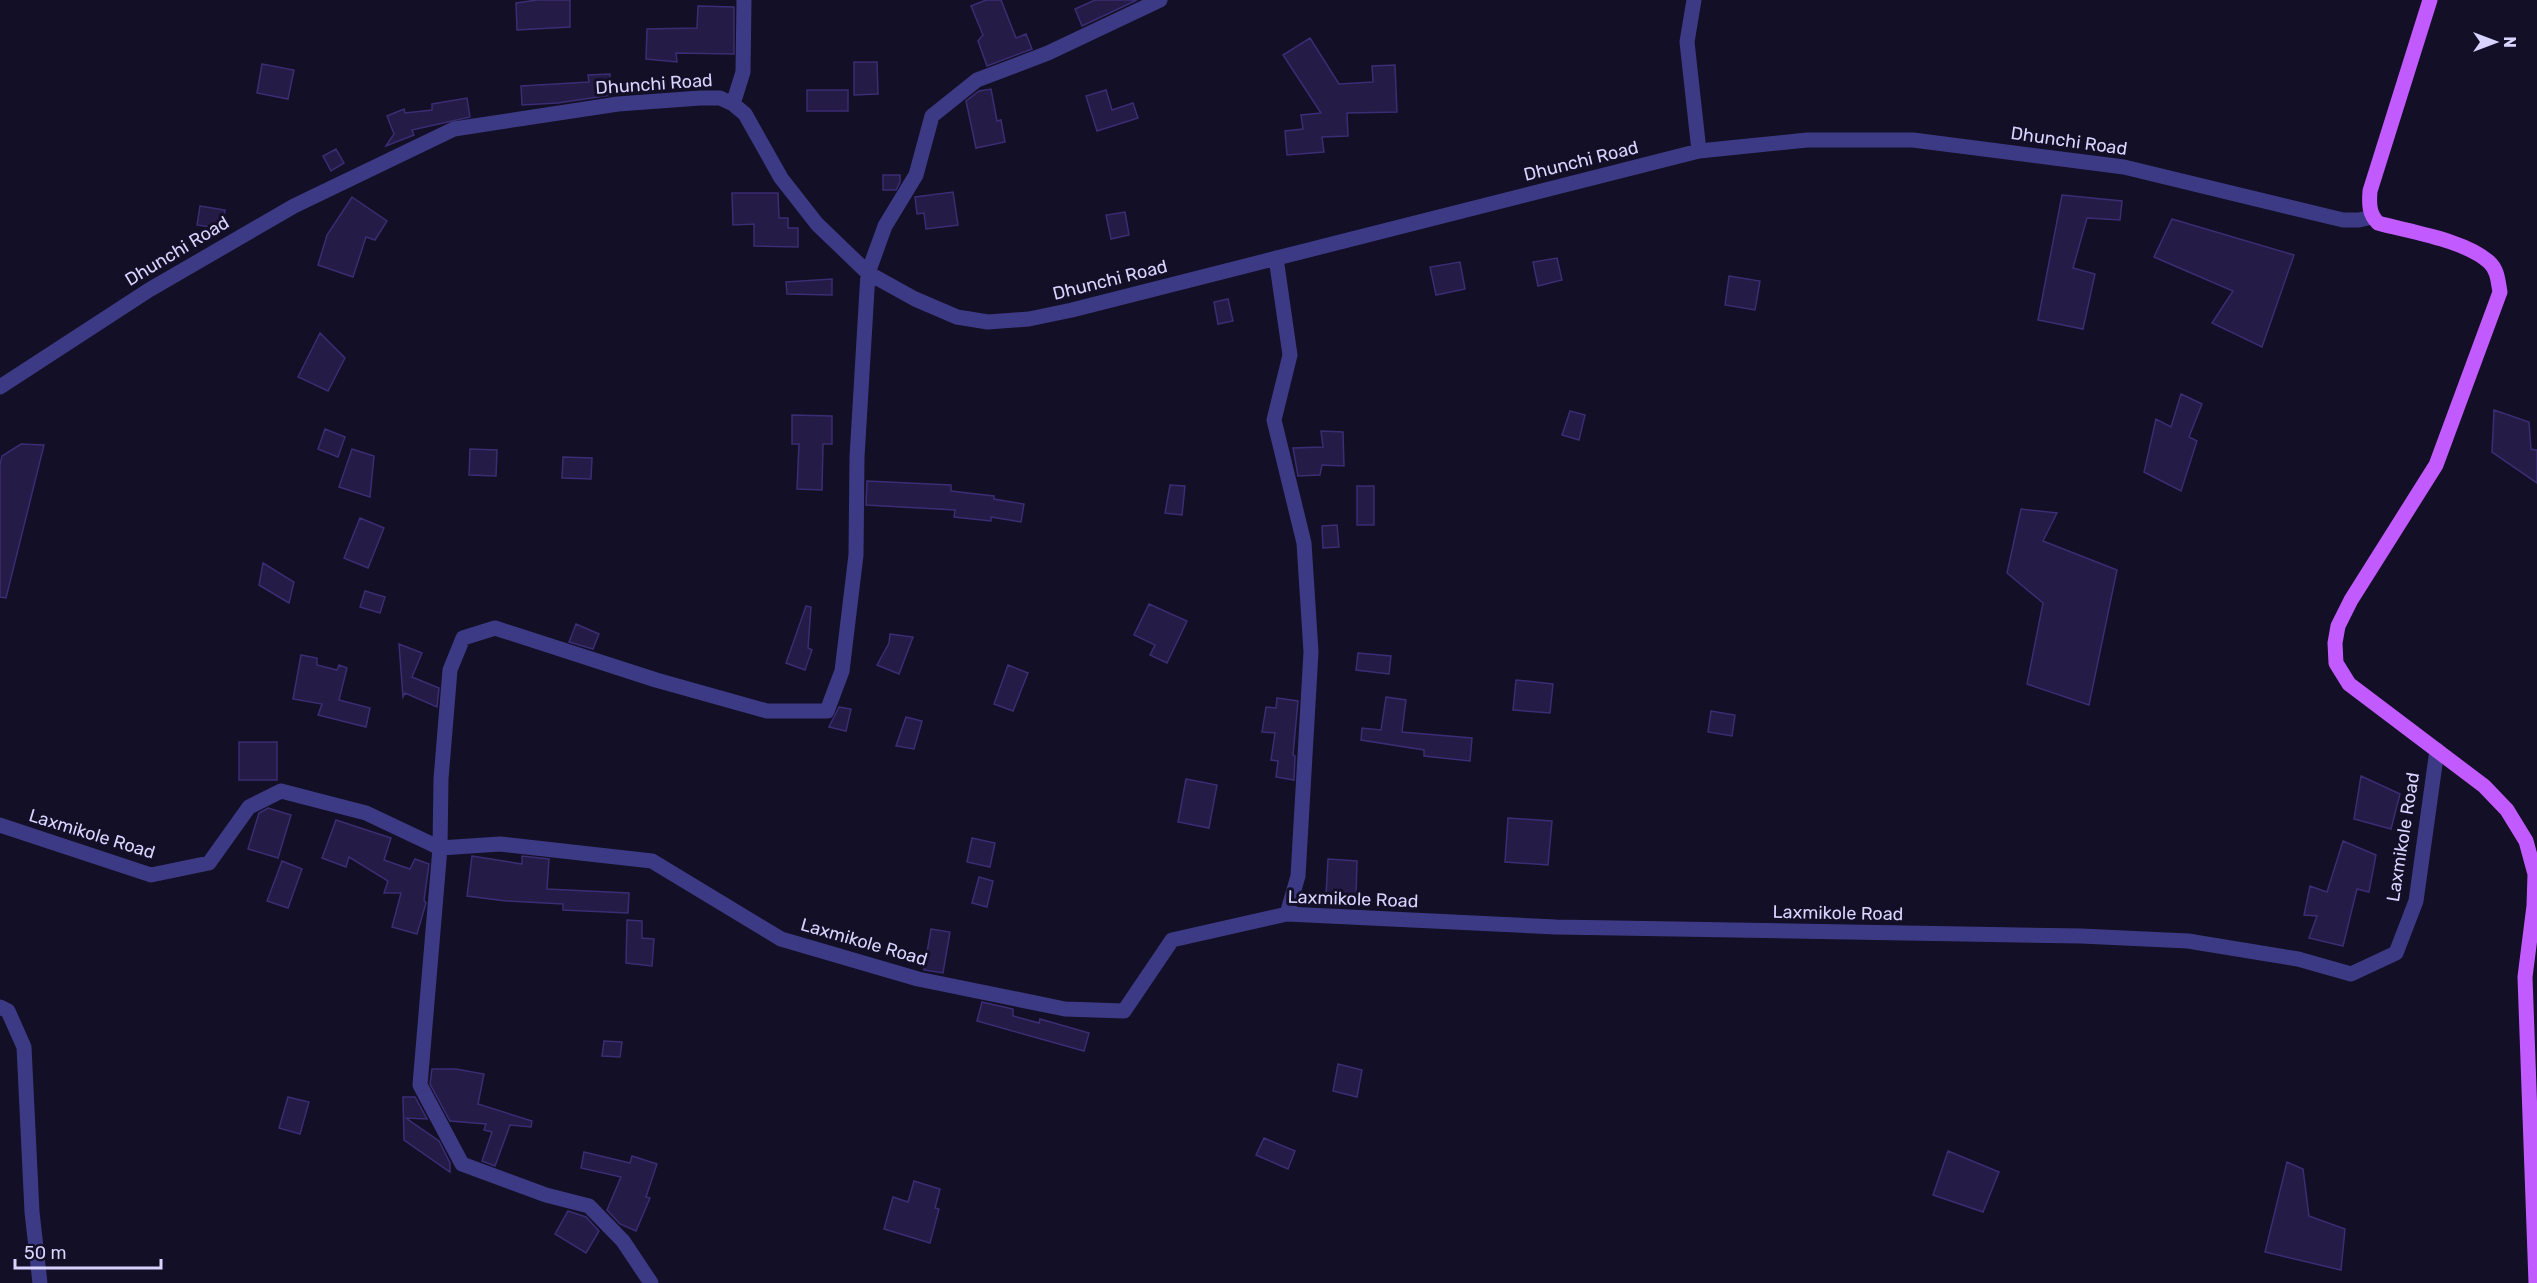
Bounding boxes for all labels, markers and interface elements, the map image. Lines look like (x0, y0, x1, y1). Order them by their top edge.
north arrow (2465, 12, 2525, 72)
text: N (2500, 36, 2519, 48)
street label: Dhunchi Road (595, 69, 713, 99)
street label: Dhunchi Road (2009, 122, 2129, 160)
street label: Dhunchi Road (1521, 136, 1641, 186)
street label: Dhunchi Road (121, 211, 233, 291)
street label: Dhunchi Road (1050, 255, 1170, 305)
street label: Laxmikole Road (2382, 771, 2424, 903)
street label: Laxmikole Road (26, 804, 158, 864)
street label: Laxmikole Road (1287, 886, 1419, 912)
street label: Laxmikole Road (1772, 901, 1904, 925)
street label: Laxmikole Road (798, 913, 930, 971)
scale bar (15, 1232, 160, 1270)
text: 50 m (24, 1242, 67, 1264)

